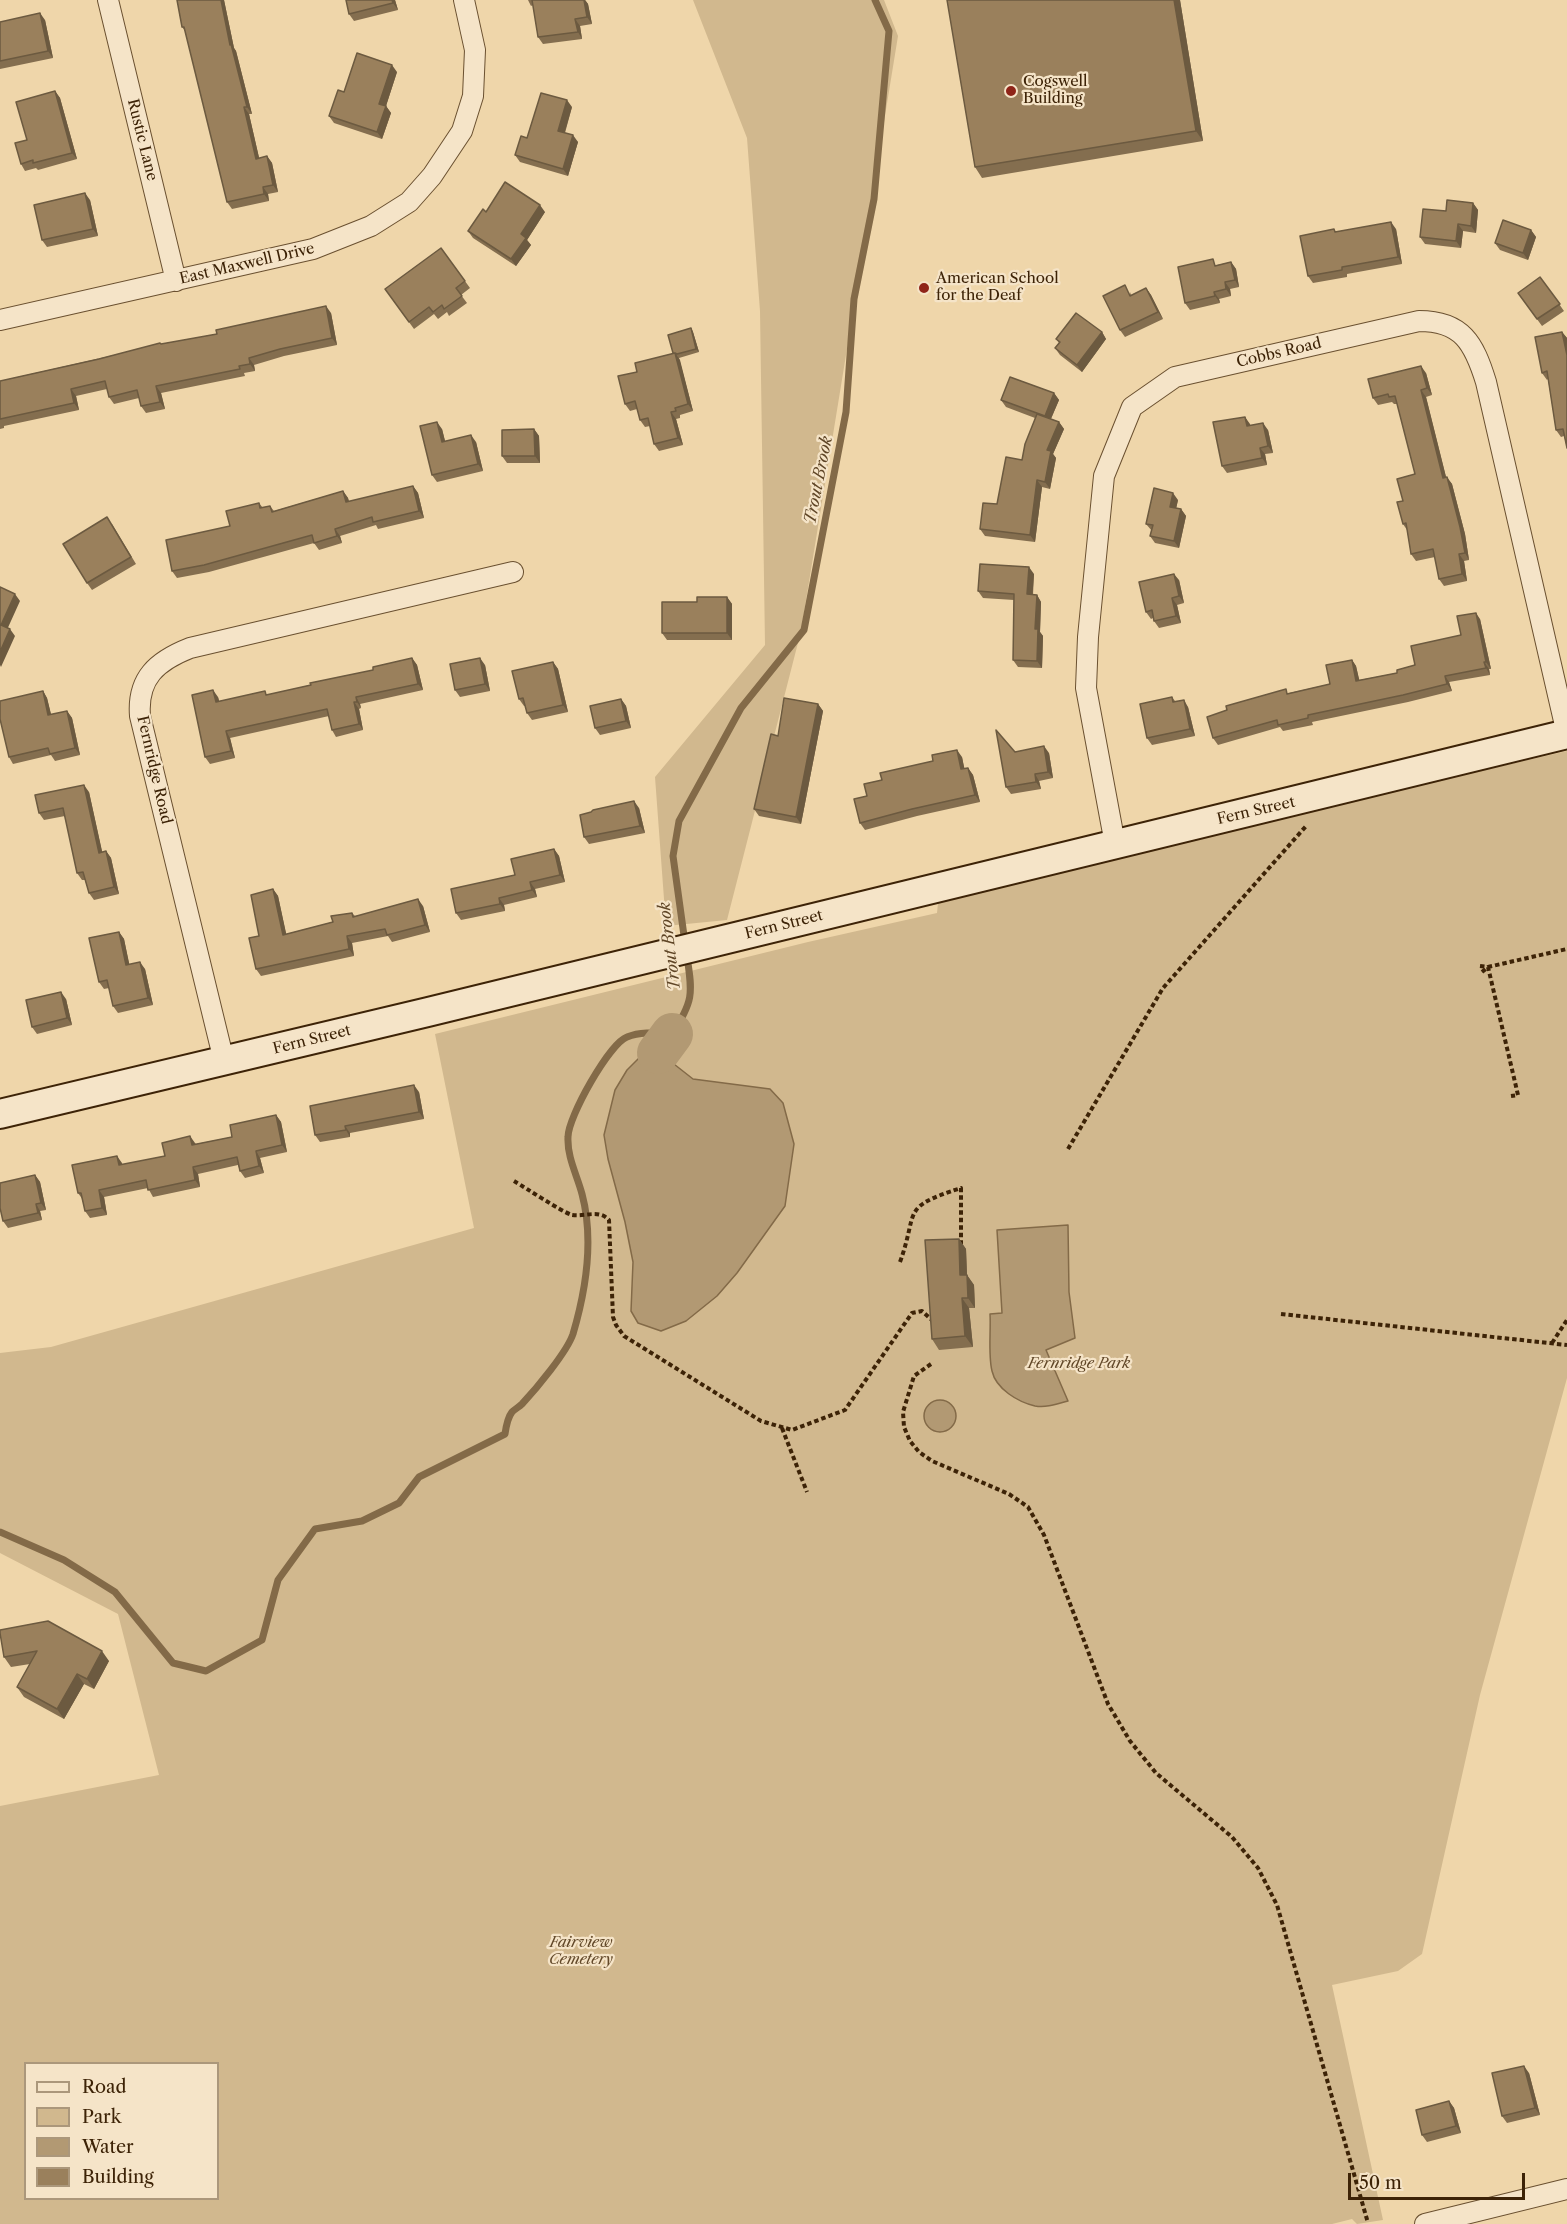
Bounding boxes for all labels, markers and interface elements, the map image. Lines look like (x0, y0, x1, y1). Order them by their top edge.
place label: Cogswell Building (1023, 73, 1087, 108)
marker: Cogswell Building (1004, 84, 1018, 98)
street label: Rustic Lane (123, 97, 161, 183)
street label: East Maxwell Drive (178, 240, 316, 288)
place label: American School for the Deaf (936, 270, 1059, 305)
marker: American School for the Deaf (917, 281, 931, 295)
street label: Cobbs Road (1235, 335, 1323, 371)
water label: Trout Brook (801, 435, 837, 525)
street label: Fernridge Road (133, 714, 175, 826)
street label: Fern Street (1215, 793, 1297, 829)
water label: Trout Brook (655, 901, 685, 991)
street label: Fern Street (743, 907, 825, 943)
street label: Fern Street (271, 1022, 353, 1058)
park label: Fernridge Park (1028, 1355, 1130, 1373)
park label: Fairview Cemetery (549, 1934, 613, 1969)
legend (24, 2062, 219, 2200)
text: Road (82, 2076, 127, 2098)
text: Park (82, 2106, 121, 2128)
text: Water (82, 2136, 134, 2158)
scale bar (1351, 2161, 1528, 2199)
text: Building (82, 2166, 154, 2188)
text: 50 m (1359, 2172, 1402, 2194)

